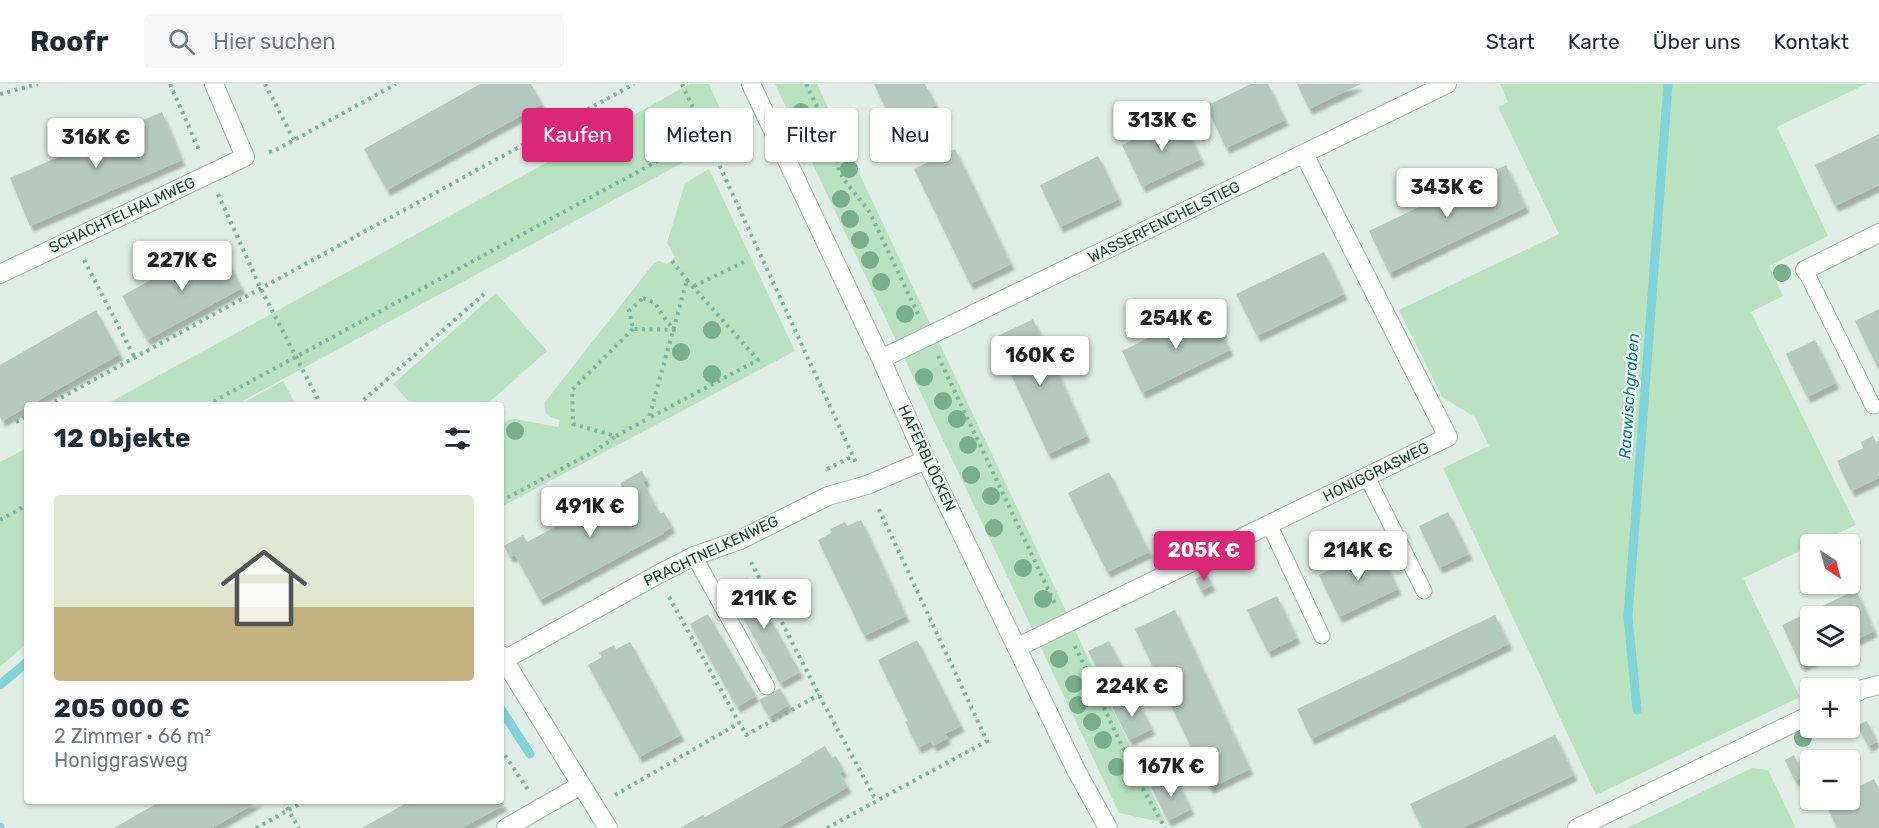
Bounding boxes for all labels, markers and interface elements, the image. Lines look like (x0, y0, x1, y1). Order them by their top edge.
search box (144, 14, 564, 68)
text: Roofr (30, 25, 108, 58)
icon: search (165, 25, 198, 58)
text: Hier suchen (213, 28, 336, 55)
text: Start (1486, 29, 1535, 54)
text: Karte (1568, 29, 1620, 54)
text: Über uns (1653, 29, 1741, 54)
text: Kontakt (1774, 29, 1849, 54)
pin: 313K € (1113, 101, 1211, 152)
chip: Kaufen (522, 108, 633, 162)
chip: Mieten (645, 108, 753, 162)
chip: Filter (765, 108, 858, 162)
chip: Neu (870, 108, 951, 162)
text: 313K € (1127, 108, 1197, 132)
pin: 316K € (47, 118, 145, 169)
text: 316K € (62, 125, 131, 149)
pin: 343K € (1398, 168, 1496, 219)
street label: SCHACHTELHALMWEG (46, 173, 198, 257)
text: 343K € (1410, 175, 1484, 199)
street label: WASSERFENCHELSTIEG (1085, 177, 1243, 267)
pin: 227K € (133, 241, 231, 292)
text: 227K € (147, 248, 217, 272)
pin: 254K € (1127, 299, 1225, 350)
text: 254K € (1140, 306, 1212, 330)
water label: Raawischgraben (1615, 333, 1643, 459)
pin: 160K € (991, 336, 1089, 387)
text: 160K € (1005, 343, 1075, 367)
street label: HAFERBLÖCKEN (894, 402, 960, 514)
icon: filters (441, 422, 474, 455)
text: 12 Objekte (54, 423, 190, 454)
street label: HONIGGRASWEG (1320, 438, 1432, 506)
pin: 491K € (541, 487, 639, 538)
text: 491K € (555, 494, 625, 518)
street label: PRACHTNELKENWEG (641, 512, 781, 590)
pin: 205K € (1155, 531, 1253, 582)
pin: 214K € (1309, 531, 1407, 582)
icon: home (210, 534, 318, 642)
north arrow (1800, 534, 1860, 594)
map controls (1800, 534, 1860, 810)
text: 205K € (1168, 538, 1240, 562)
text: 214K € (1323, 538, 1393, 562)
pin: 211K € (715, 579, 813, 630)
text: 211K € (731, 586, 797, 610)
button: layers (1800, 606, 1860, 666)
pin: 224K € (1083, 667, 1181, 718)
text: 224K € (1096, 674, 1168, 698)
button: + (1800, 678, 1860, 738)
text: 205 000 € (54, 693, 190, 724)
text: 2 Zimmer · 66 m² (54, 724, 211, 748)
pin: 167K € (1122, 747, 1220, 798)
text: Honiggrasweg (54, 748, 188, 772)
button: − (1800, 750, 1860, 810)
text: 167K € (1138, 754, 1204, 778)

